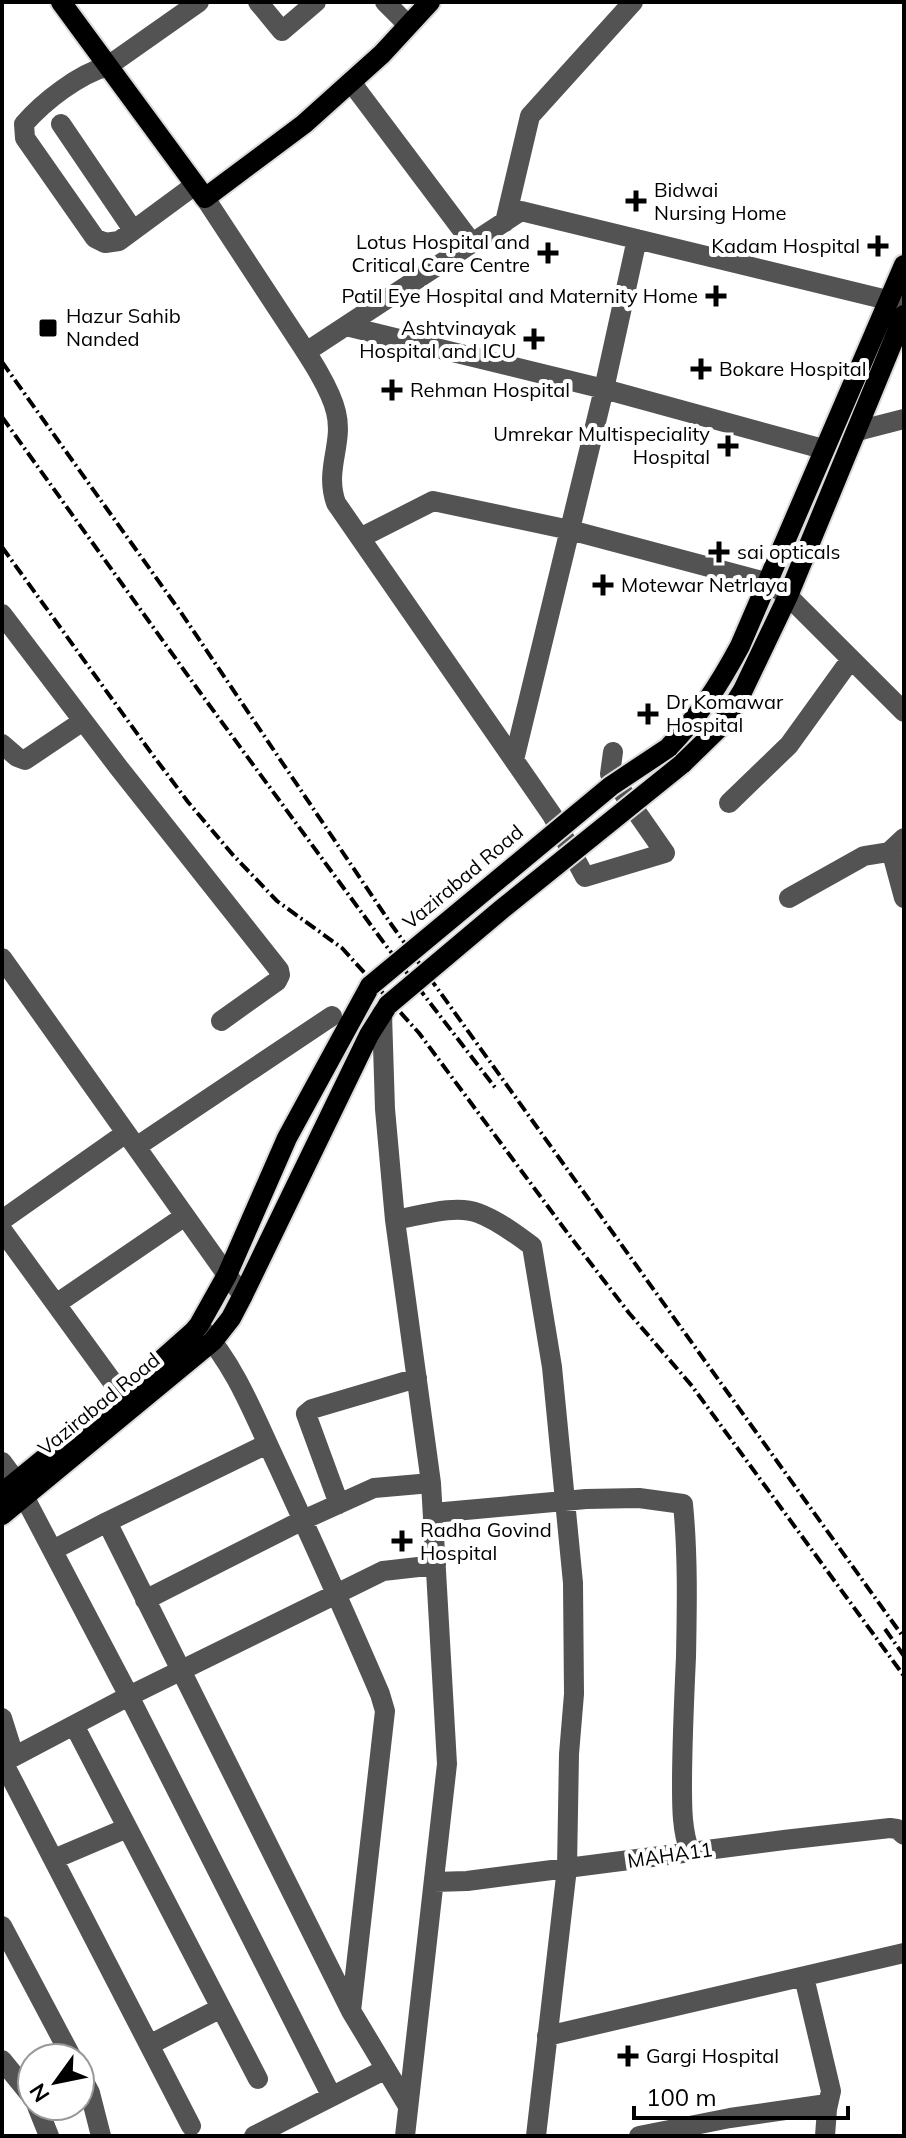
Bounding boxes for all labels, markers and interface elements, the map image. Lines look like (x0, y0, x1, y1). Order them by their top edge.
place label: Bidwai Nursing Home (654, 177, 787, 225)
marker: Bidwai Nursing Home (625, 190, 647, 212)
place label: Lotus Hospital and Critical Care Centre (352, 229, 530, 277)
place label: Kadam Hospital (711, 233, 860, 258)
marker: Kadam Hospital (867, 235, 889, 257)
marker: Lotus Hospital and Critical Care Centre (537, 242, 559, 264)
place label: Patil Eye Hospital and Maternity Home (341, 283, 698, 308)
marker: Patil Eye Hospital and Maternity Home (705, 285, 727, 307)
place label: Hazur Sahib Nanded (66, 303, 181, 351)
place label: Ashtvinayak Hospital and ICU (359, 315, 517, 363)
marker: Hazur Sahib Nanded (37, 317, 59, 339)
marker: Ashtvinayak Hospital and ICU (523, 328, 545, 350)
place label: Bokare Hospital (719, 356, 867, 381)
marker: Bokare Hospital (690, 358, 712, 380)
place label: Rehman Hospital (410, 377, 570, 402)
marker: Rehman Hospital (381, 379, 403, 401)
place label: Umrekar Multispeciality Hospital (493, 421, 710, 469)
marker: Umrekar Multispeciality Hospital (717, 435, 739, 457)
place label: sai opticals (737, 539, 840, 564)
marker: sai opticals (708, 541, 730, 563)
place label: Motewar Netrlaya (621, 572, 788, 597)
marker: Motewar Netrlaya (592, 574, 614, 596)
place label: Dr Komawar Hospital (666, 689, 784, 737)
marker: Dr Komawar Hospital (637, 703, 659, 725)
street label: Vazirabad Road (397, 819, 528, 934)
street label: Vazirabad Road (33, 1347, 165, 1460)
place label: Radha Govind Hospital (420, 1517, 552, 1565)
marker: Radha Govind Hospital (391, 1530, 413, 1552)
street label: MAHA11 (626, 1836, 714, 1873)
north arrow (16, 2042, 96, 2122)
place label: Gargi Hospital (646, 2043, 779, 2068)
marker: Gargi Hospital (617, 2045, 639, 2067)
scale bar (634, 2070, 848, 2120)
text: N (23, 2078, 55, 2107)
text: 100 m (646, 2082, 717, 2112)

